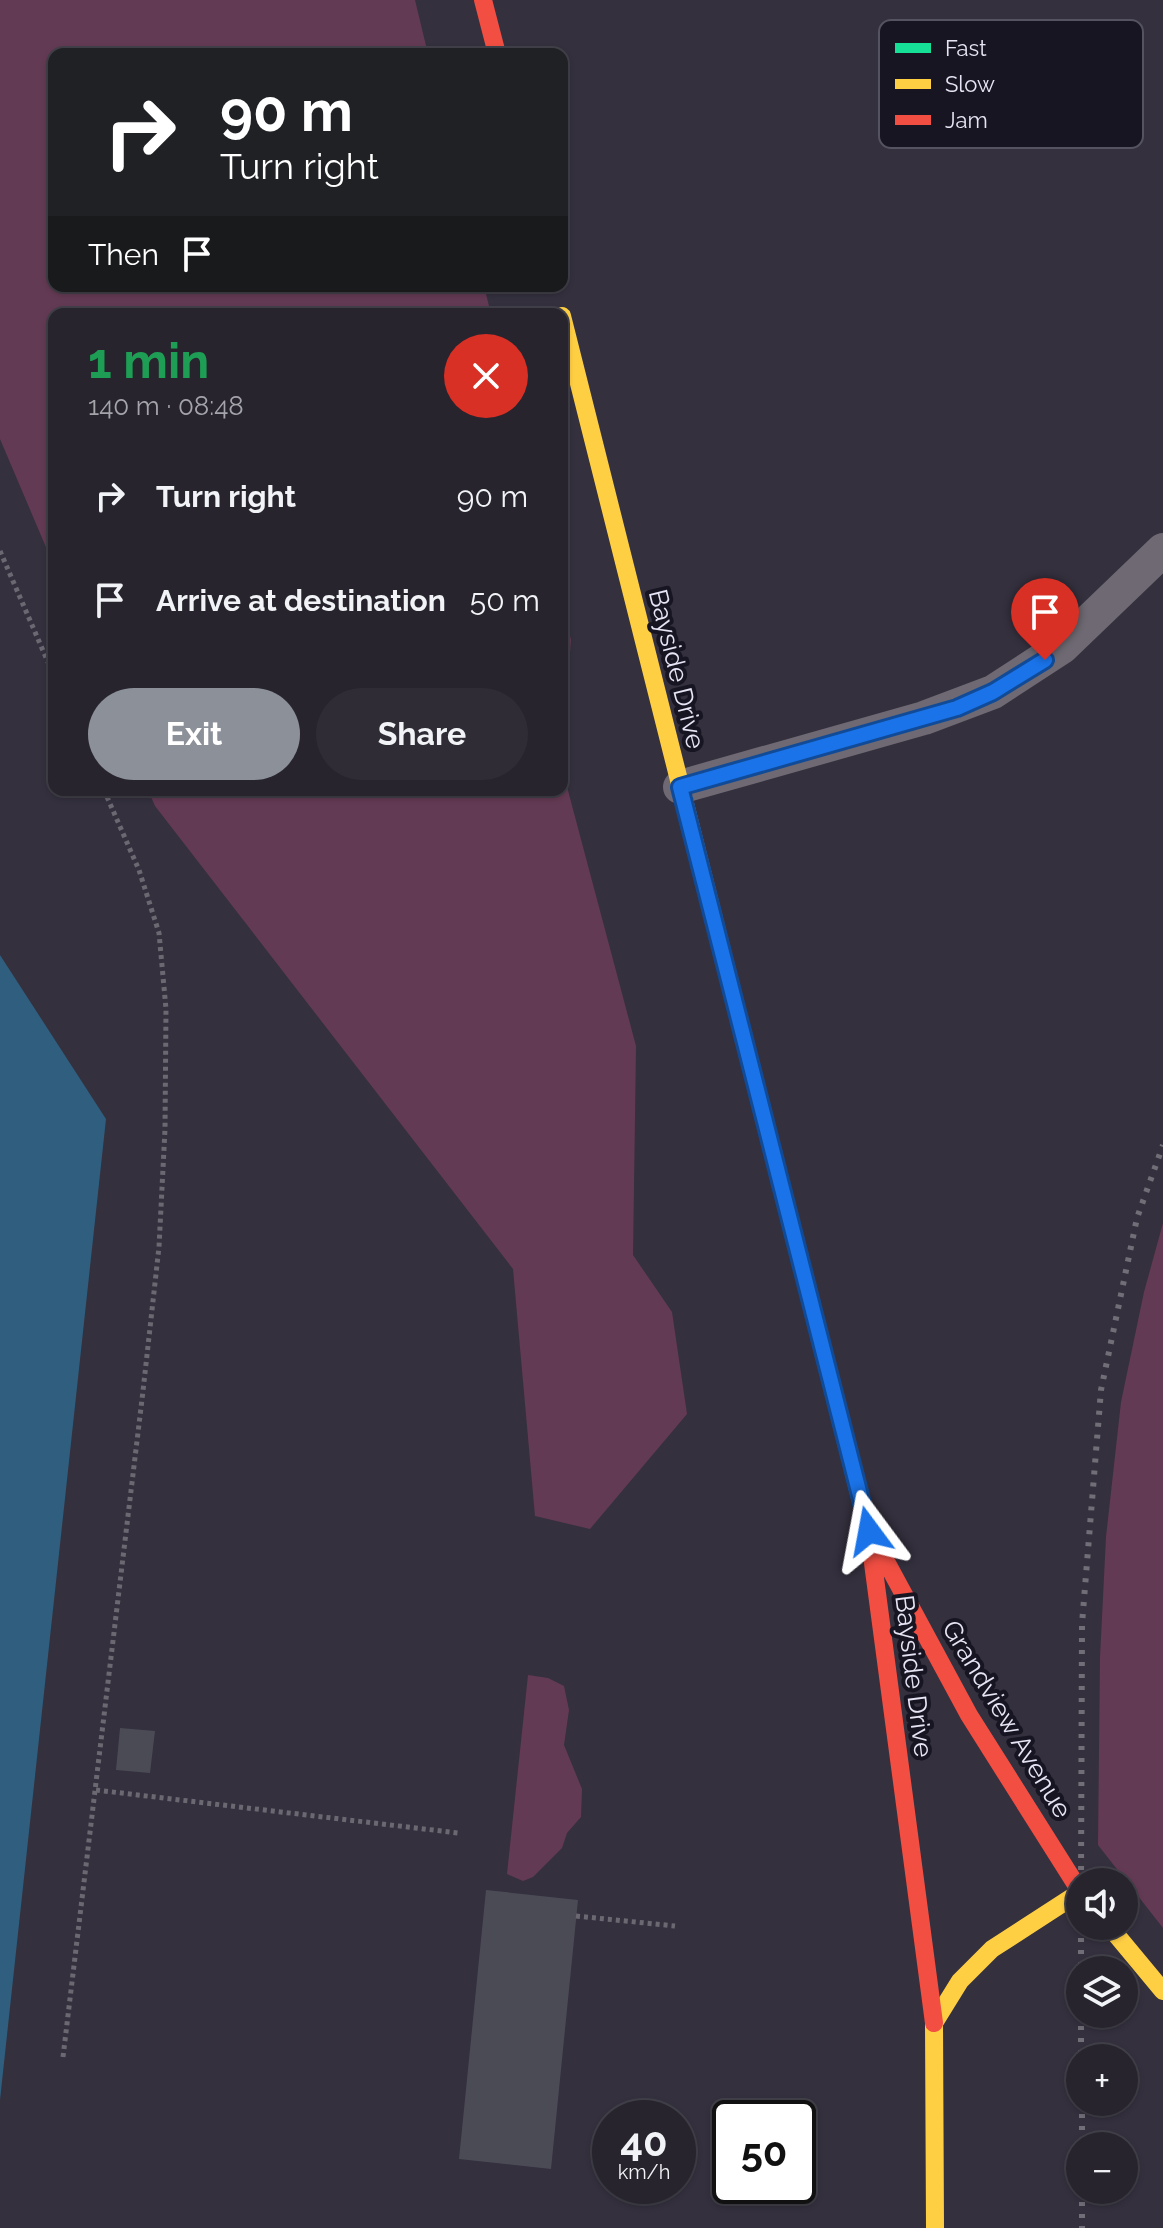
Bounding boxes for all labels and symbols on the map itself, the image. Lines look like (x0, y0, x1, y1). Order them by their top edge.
legend (879, 20, 1143, 148)
text: Fast (945, 35, 987, 61)
text: Slow (945, 71, 995, 97)
text: Jam (945, 107, 988, 133)
pin (1011, 578, 1079, 660)
street label: Bayside Drive (643, 586, 711, 752)
position arrow (827, 1489, 911, 1573)
street label: Bayside Drive (889, 1593, 939, 1759)
street label: Grandview Avenue (936, 1615, 1078, 1823)
speed limit sign: 50 (712, 2100, 816, 2204)

